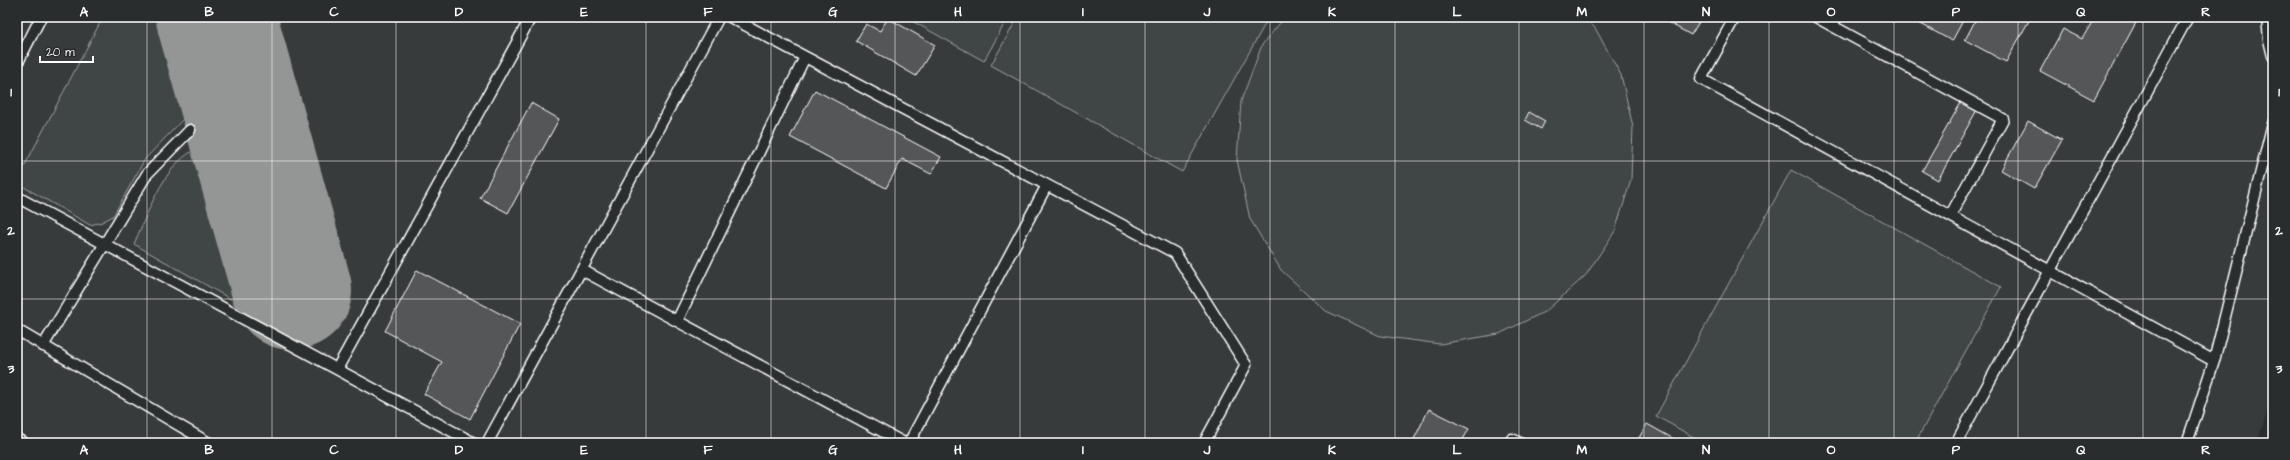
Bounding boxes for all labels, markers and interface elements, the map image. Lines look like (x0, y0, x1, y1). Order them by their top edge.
text: A (80, 3, 89, 21)
text: B (204, 3, 214, 21)
text: C (329, 3, 339, 21)
text: D (455, 3, 464, 21)
text: E (580, 3, 588, 21)
text: F (703, 3, 713, 21)
text: G (828, 3, 838, 21)
text: H (954, 3, 962, 21)
text: I (1082, 3, 1084, 21)
text: J (1203, 3, 1211, 21)
text: K (1328, 3, 1336, 21)
text: L (1452, 3, 1462, 21)
text: M (1577, 3, 1588, 21)
text: N (1702, 3, 1710, 21)
text: O (1827, 3, 1836, 21)
text: P (1952, 3, 1961, 21)
text: Q (2076, 3, 2086, 21)
text: R (2201, 3, 2211, 21)
scale bar (40, 38, 93, 64)
text: 20 m (46, 44, 75, 61)
text: 1 (10, 83, 12, 101)
text: 1 (2278, 83, 2280, 101)
text: 2 (6, 222, 15, 240)
text: 2 (2274, 222, 2283, 240)
text: 3 (7, 360, 15, 378)
text: 3 (2275, 360, 2283, 378)
text: A (80, 441, 89, 459)
text: B (204, 441, 214, 459)
text: C (329, 441, 339, 459)
text: D (455, 441, 464, 459)
text: E (580, 441, 588, 459)
text: F (703, 441, 713, 459)
text: G (828, 441, 838, 459)
text: H (954, 441, 962, 459)
text: I (1082, 441, 1084, 459)
text: J (1203, 441, 1211, 459)
text: K (1328, 441, 1336, 459)
text: L (1452, 441, 1462, 459)
text: M (1577, 441, 1588, 459)
text: N (1702, 441, 1710, 459)
text: O (1827, 441, 1836, 459)
text: P (1952, 441, 1961, 459)
text: Q (2076, 441, 2086, 459)
text: R (2201, 441, 2211, 459)

